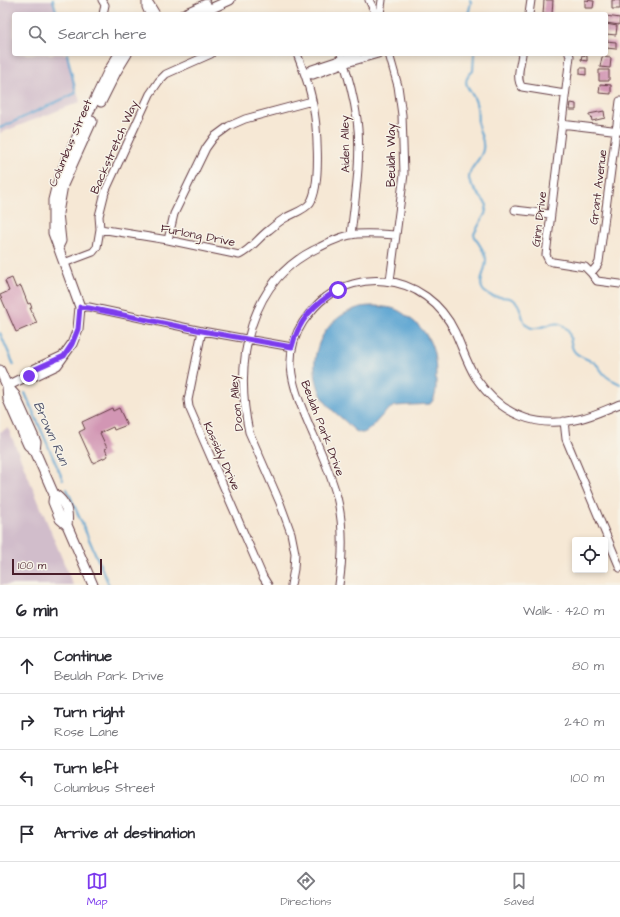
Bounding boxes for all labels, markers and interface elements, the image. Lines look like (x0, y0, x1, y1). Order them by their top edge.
search box (12, 12, 608, 56)
icon: search (26, 23, 48, 45)
text: Search here (58, 24, 147, 45)
street label: Columbus Street (44, 97, 97, 189)
street label: Backstretch Way (86, 97, 144, 197)
street label: Aiden Alley (336, 115, 356, 173)
street label: Beulah Way (383, 123, 401, 187)
street label: Grant Avenue (585, 148, 612, 226)
street label: Ginn Drive (528, 190, 551, 248)
street label: Furlong Drive (159, 220, 237, 252)
route start (329, 281, 347, 299)
route end (20, 367, 38, 385)
street label: Doon Alley (225, 373, 249, 432)
street label: Beulah Park Drive (296, 378, 349, 479)
water label: Brown Run (29, 399, 74, 470)
street label: Kassidy Drive (198, 419, 245, 494)
map controls (572, 537, 608, 573)
button: locate (572, 537, 608, 573)
scale bar (12, 557, 102, 576)
text: 100 m (18, 558, 46, 573)
text: 6 min (16, 599, 58, 623)
text: Walk · 420 m (523, 602, 604, 620)
text: Continue (54, 646, 112, 667)
icon: ahead (16, 655, 38, 677)
text: 80 m (572, 657, 604, 675)
text: Beulah Park Drive (54, 667, 164, 685)
text: Turn right (54, 702, 125, 723)
icon: right (16, 711, 38, 733)
text: 240 m (564, 713, 604, 731)
text: Rose Lane (54, 723, 119, 741)
text: Turn left (54, 758, 118, 779)
icon: left (16, 767, 38, 789)
text: 100 m (571, 769, 604, 787)
text: Columbus Street (54, 779, 155, 797)
icon: arrive (16, 823, 38, 845)
text: Arrive at destination (54, 823, 195, 844)
tab: Map (86, 870, 108, 909)
tab: Directions (280, 870, 332, 909)
tab: Saved (504, 870, 534, 909)

